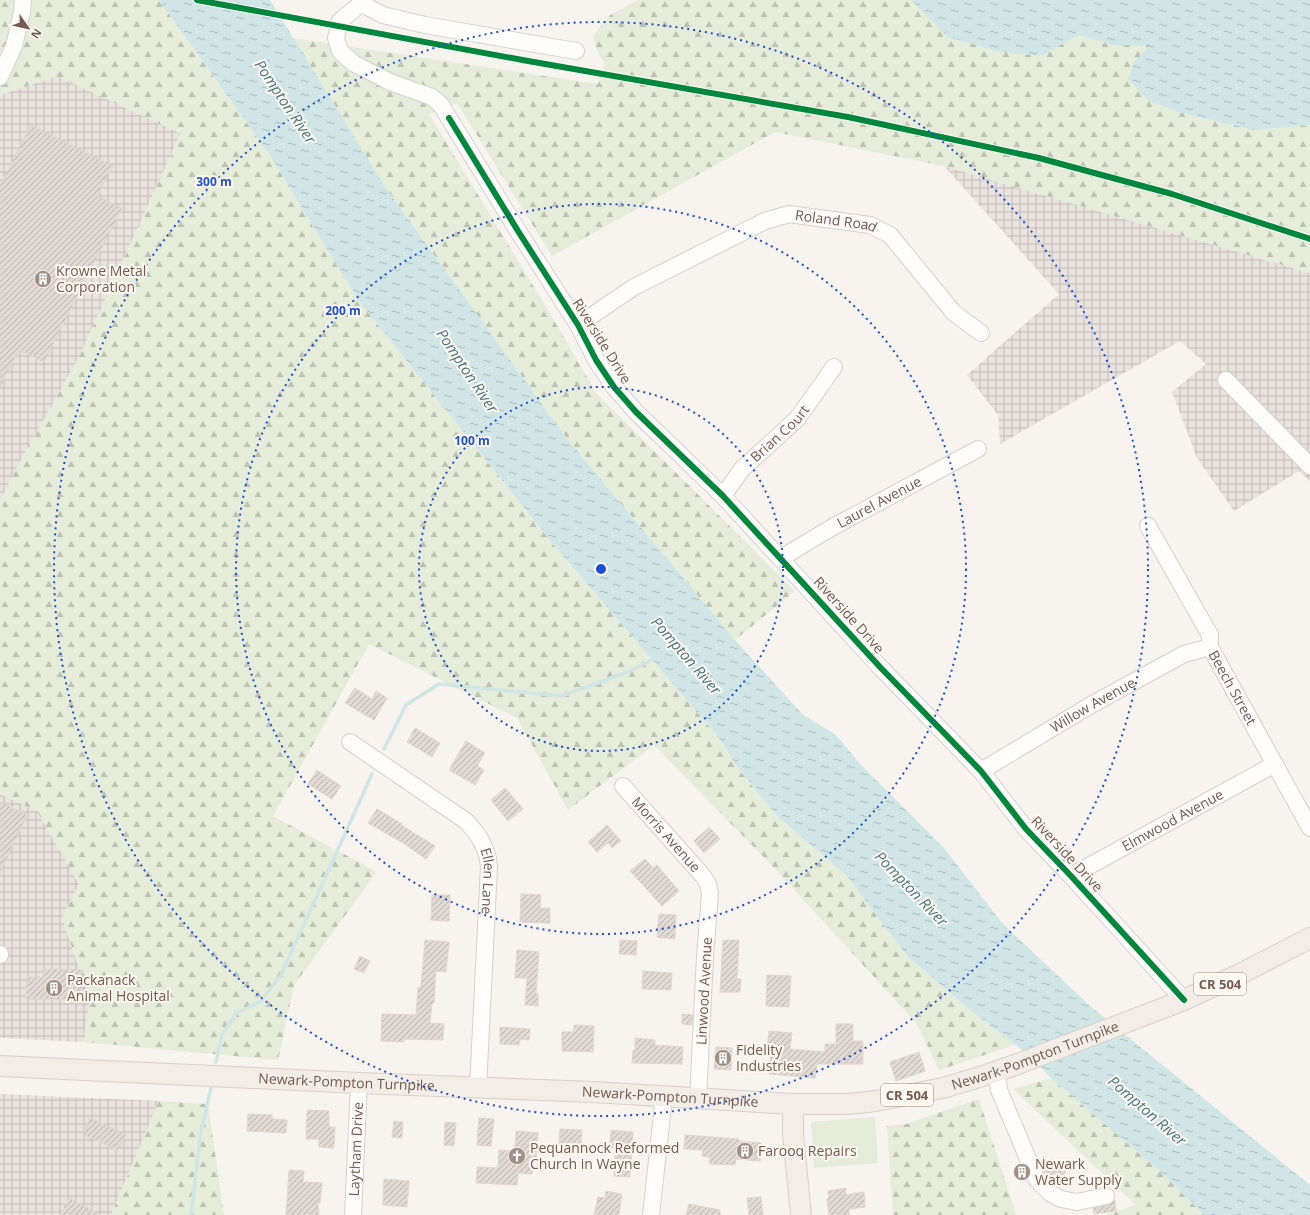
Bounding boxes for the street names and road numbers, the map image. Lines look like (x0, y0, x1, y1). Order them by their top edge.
street label: Roland Road (794, 205, 881, 236)
street label: Riverside Drive (569, 294, 636, 387)
street label: Brian Court (746, 401, 813, 466)
street label: Laurel Avenue (833, 471, 925, 532)
street label: Riverside Drive (810, 572, 889, 657)
street label: Beech Street (1205, 647, 1261, 728)
street label: Willow Avenue (1046, 672, 1139, 736)
street label: Elmwood Avenue (1118, 784, 1227, 855)
street label: Morris Avenue (628, 792, 705, 876)
street label: Riverside Drive (1027, 812, 1108, 896)
street label: Ellen Lane (476, 845, 499, 915)
street label: Linwood Avenue (691, 936, 716, 1045)
road number: CR 504 (1194, 973, 1246, 995)
street label: Newark-Pompton Turnpike (949, 1016, 1121, 1094)
street label: Newark-Pompton Turnpike (258, 1068, 435, 1095)
street label: Newark-Pompton Turnpike (582, 1082, 759, 1111)
road number: CR 504 (881, 1084, 933, 1106)
street label: Laytham Drive (344, 1101, 367, 1197)

